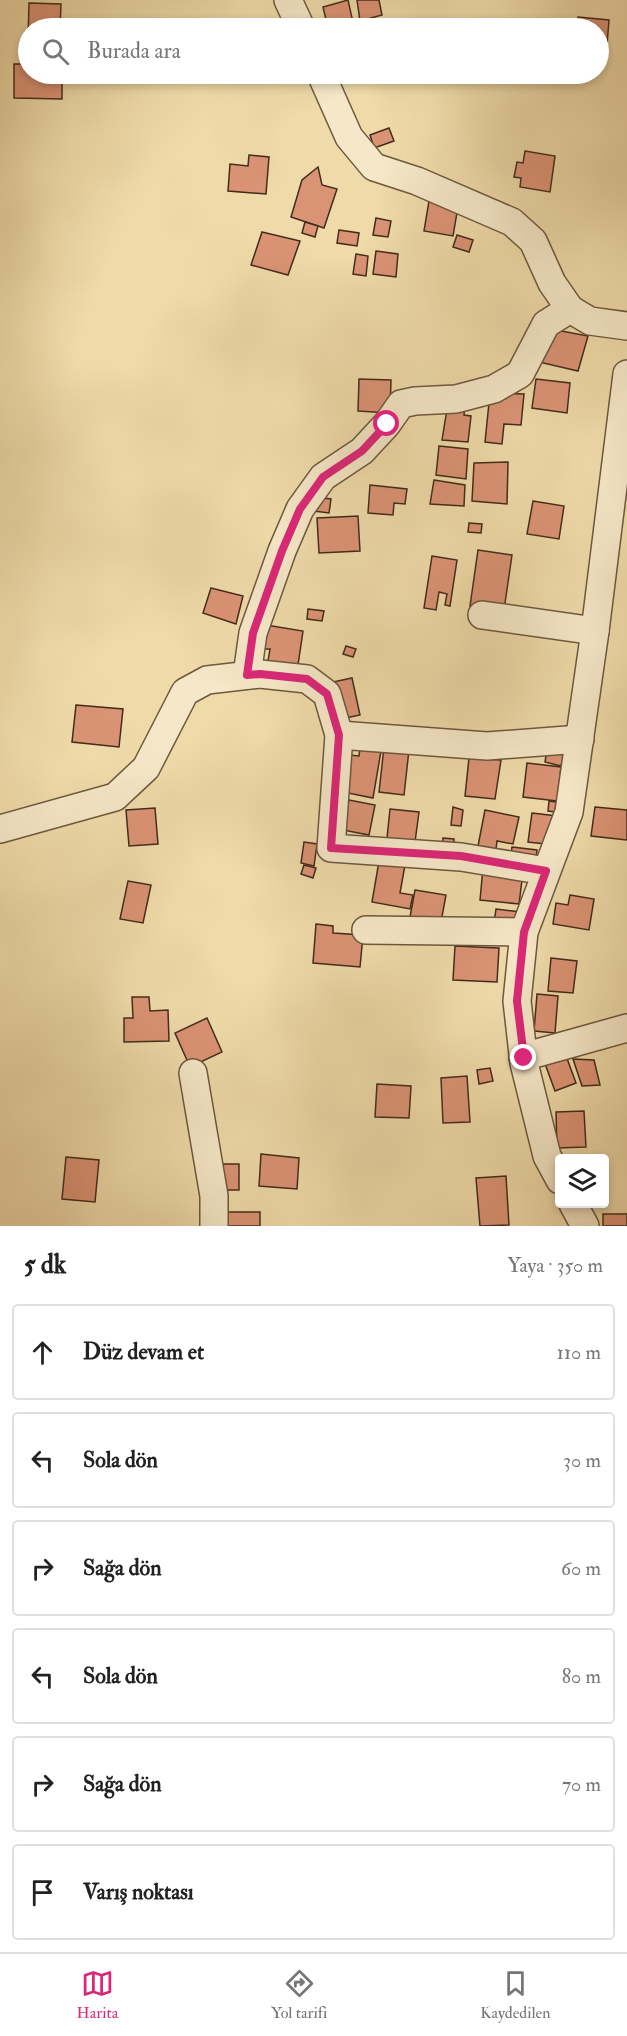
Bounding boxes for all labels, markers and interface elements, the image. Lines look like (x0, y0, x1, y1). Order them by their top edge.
search box (18, 18, 609, 84)
icon: search (39, 35, 72, 68)
text: Burada ara (87, 37, 181, 65)
route start (373, 410, 399, 436)
route end (510, 1044, 536, 1070)
map controls (555, 1154, 609, 1208)
button: layers (555, 1154, 609, 1208)
text: 5 dk (24, 1249, 66, 1281)
text: Yaya · 350 m (507, 1253, 603, 1278)
icon: ahead (26, 1336, 59, 1369)
text: Düz devam et (83, 1338, 204, 1366)
text: 110 m (557, 1340, 601, 1365)
icon: left (26, 1444, 59, 1477)
text: Sola dön (83, 1446, 158, 1474)
text: 30 m (563, 1448, 601, 1473)
icon: right (26, 1552, 59, 1585)
text: Sağa dön (83, 1554, 162, 1582)
text: 60 m (561, 1556, 601, 1581)
icon: left (26, 1660, 59, 1693)
text: Sola dön (83, 1662, 158, 1690)
text: 80 m (562, 1664, 601, 1689)
icon: right (26, 1768, 59, 1801)
text: Sağa dön (83, 1770, 162, 1798)
text: 70 m (562, 1772, 601, 1797)
icon: arrive (26, 1876, 59, 1909)
text: Varış noktası (83, 1878, 194, 1906)
tab: Harita (77, 1967, 118, 2023)
tab: Yol tarifi (271, 1967, 327, 2023)
tab: Kaydedilen (480, 1967, 550, 2023)

